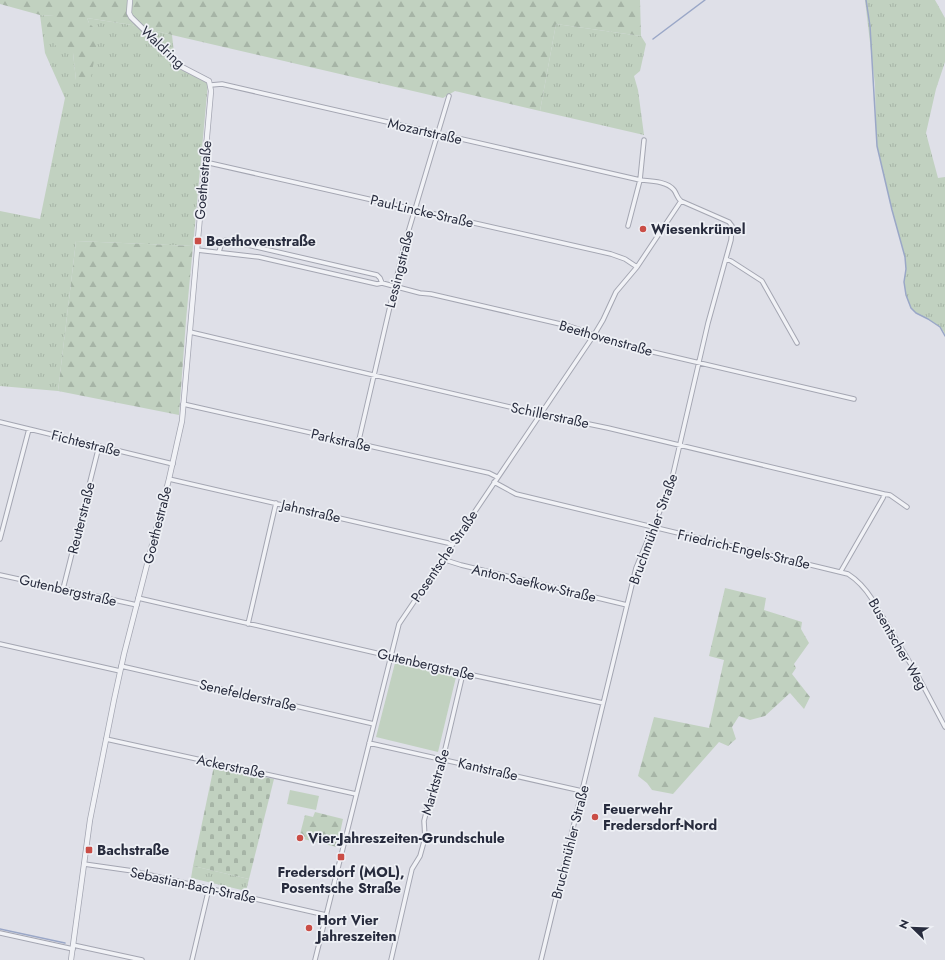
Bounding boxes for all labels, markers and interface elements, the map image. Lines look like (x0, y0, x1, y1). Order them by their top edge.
street label: Waldring (136, 21, 190, 73)
street label: Mozartstraße (386, 113, 464, 149)
street label: Goethestraße (190, 140, 216, 220)
street label: Paul-Lincke-Straße (368, 189, 476, 233)
place label: Wiesenkrümel (651, 219, 745, 239)
marker: Wiesenkrümel (638, 224, 648, 234)
street label: Lessingstraße (380, 228, 418, 310)
place label: Beethovenstraße (206, 231, 316, 251)
marker: Beethovenstraße (193, 236, 203, 246)
street label: Beethovenstraße (557, 315, 655, 361)
street label: Schillerstraße (509, 397, 591, 433)
street label: Parkstraße (309, 423, 373, 457)
street label: Fichtestraße (49, 425, 123, 461)
street label: Bruchmühler Straße (624, 471, 682, 587)
street label: Reuterstraße (62, 480, 100, 556)
street label: Goethestraße (138, 484, 176, 566)
street label: Jahnstraße (277, 494, 343, 528)
street label: Posentsche Straße (406, 506, 482, 606)
street label: Friedrich-Engels-Straße (676, 524, 812, 574)
street label: Anton-Saefkow-Straße (470, 559, 598, 607)
street label: Gutenbergstraße (17, 569, 119, 611)
street label: Busentscher Weg (864, 595, 932, 693)
street label: Gutenbergstraße (375, 643, 477, 685)
street label: Senefelderstraße (197, 674, 299, 716)
street label: Marktstraße (416, 747, 454, 817)
street label: Ackerstraße (195, 749, 267, 783)
street label: Kantstraße (456, 752, 520, 786)
street label: Bruchmühler Straße (546, 783, 594, 901)
place label: Feuerwehr Fredersdorf-Nord (603, 799, 717, 835)
marker: Feuerwehr Fredersdorf-Nord (590, 812, 600, 822)
place label: Vier-Jahreszeiten-Grundschule (307, 828, 505, 848)
marker: Vier-Jahreszeiten-Grundschule (295, 833, 305, 843)
place label: Bachstraße (97, 840, 169, 860)
marker: Bachstraße (84, 845, 94, 855)
marker: Fredersdorf (MOL), Posentsche Straße (336, 852, 346, 862)
street label: Sebastian-Bach-Straße (128, 862, 258, 908)
place label: Fredersdorf (MOL), Posentsche Straße (278, 862, 404, 898)
north arrow (893, 908, 933, 948)
place label: Hort Vier Jahreszeiten (314, 910, 397, 946)
text: N (895, 917, 913, 931)
marker: Hort Vier Jahreszeiten (304, 923, 314, 933)

